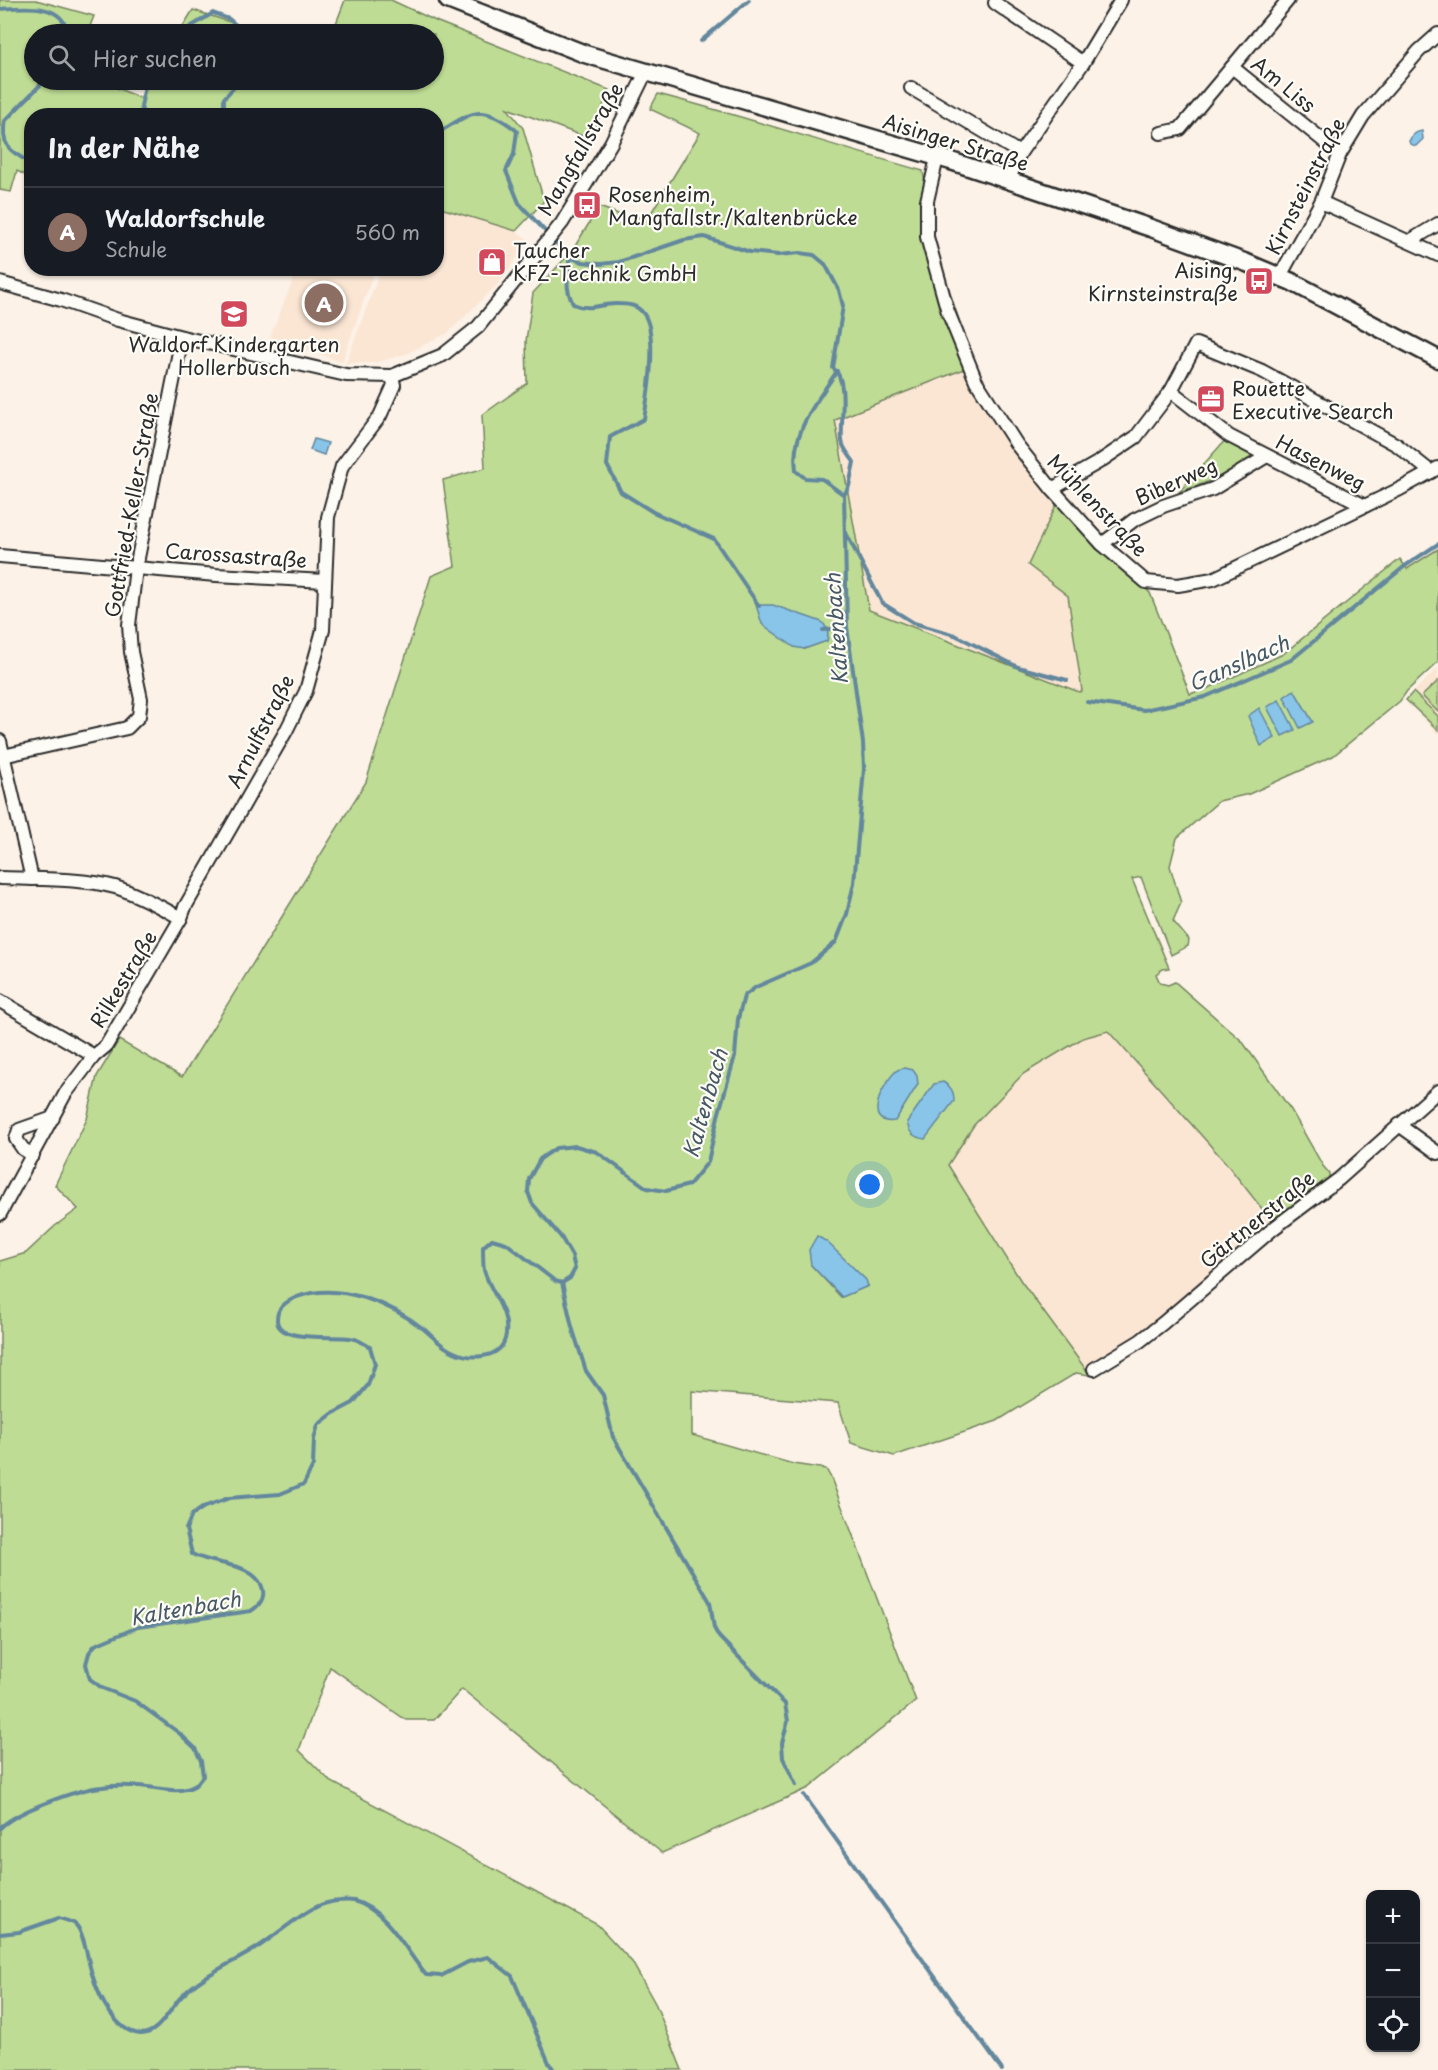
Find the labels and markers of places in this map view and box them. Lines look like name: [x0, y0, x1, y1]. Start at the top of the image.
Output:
place label: Rosenheim, Mangfallstr./Kaltenbrücke: [608, 179, 857, 232]
bus stop icon: Rosenheim, Mangfallstr./Kaltenbrücke: [571, 189, 603, 221]
place label: Taucher KFZ-Technik GmbH: [513, 235, 697, 288]
shop icon: Taucher KFZ-Technik GmbH: [476, 246, 508, 278]
place label: Aising, Kirnsteinstraße: [1088, 255, 1238, 308]
bus stop icon: Aising, Kirnsteinstraße: [1243, 265, 1275, 297]
pin: A: [304, 280, 344, 326]
school or university icon: Waldorf Kindergarten Hollerbusch: [218, 298, 250, 330]
place label: Waldorf Kindergarten Hollerbusch: [128, 329, 340, 382]
place label: Rouette Executive Search: [1232, 373, 1394, 426]
office icon: Rouette Executive Search: [1195, 383, 1227, 415]

